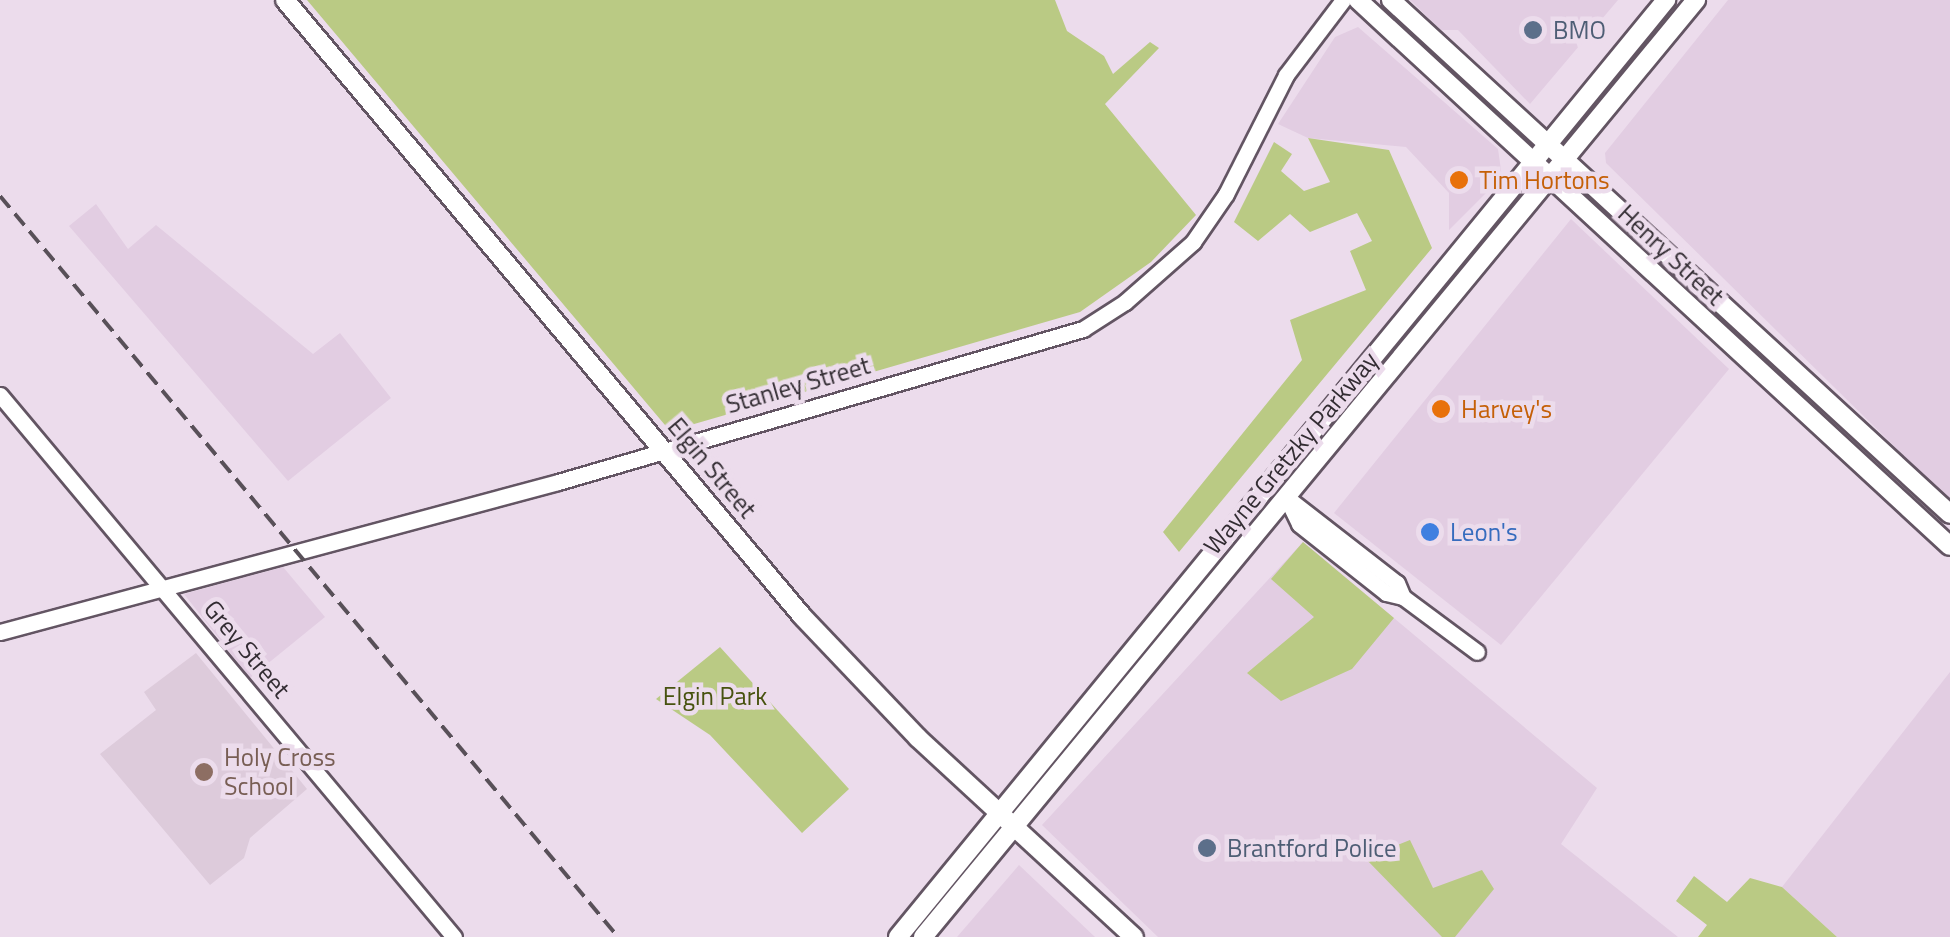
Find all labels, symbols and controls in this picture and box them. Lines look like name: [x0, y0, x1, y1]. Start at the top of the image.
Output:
place label: BMO: [1553, 15, 1606, 45]
marker: BMO: [1522, 19, 1544, 41]
place label: Tim Hortons: [1479, 165, 1610, 195]
marker: Tim Hortons: [1448, 169, 1470, 191]
street label: Henry Street: [1612, 199, 1730, 311]
street label: Wayne Gretzky Parkway: [1198, 346, 1384, 560]
street label: Stanley Street: [723, 350, 873, 420]
place label: Harvey's: [1461, 394, 1552, 424]
marker: Harvey's: [1430, 398, 1452, 420]
street label: Elgin Street: [662, 412, 762, 524]
place label: Leon's: [1450, 517, 1517, 547]
marker: Leon's: [1419, 521, 1441, 543]
street label: Grey Street: [198, 594, 296, 704]
park label: Elgin Park: [663, 681, 767, 711]
place label: Holy Cross School: [224, 743, 336, 802]
marker: Holy Cross School: [193, 761, 215, 783]
place label: Brantford Police: [1227, 833, 1397, 863]
marker: Brantford Police: [1196, 837, 1218, 859]

